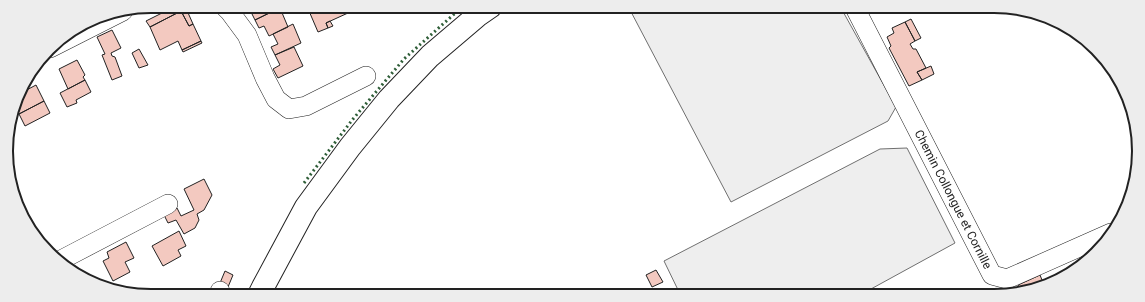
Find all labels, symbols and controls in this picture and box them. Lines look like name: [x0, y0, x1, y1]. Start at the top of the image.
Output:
street label: Chemin Collongue et Cornille: [912, 127, 995, 271]

